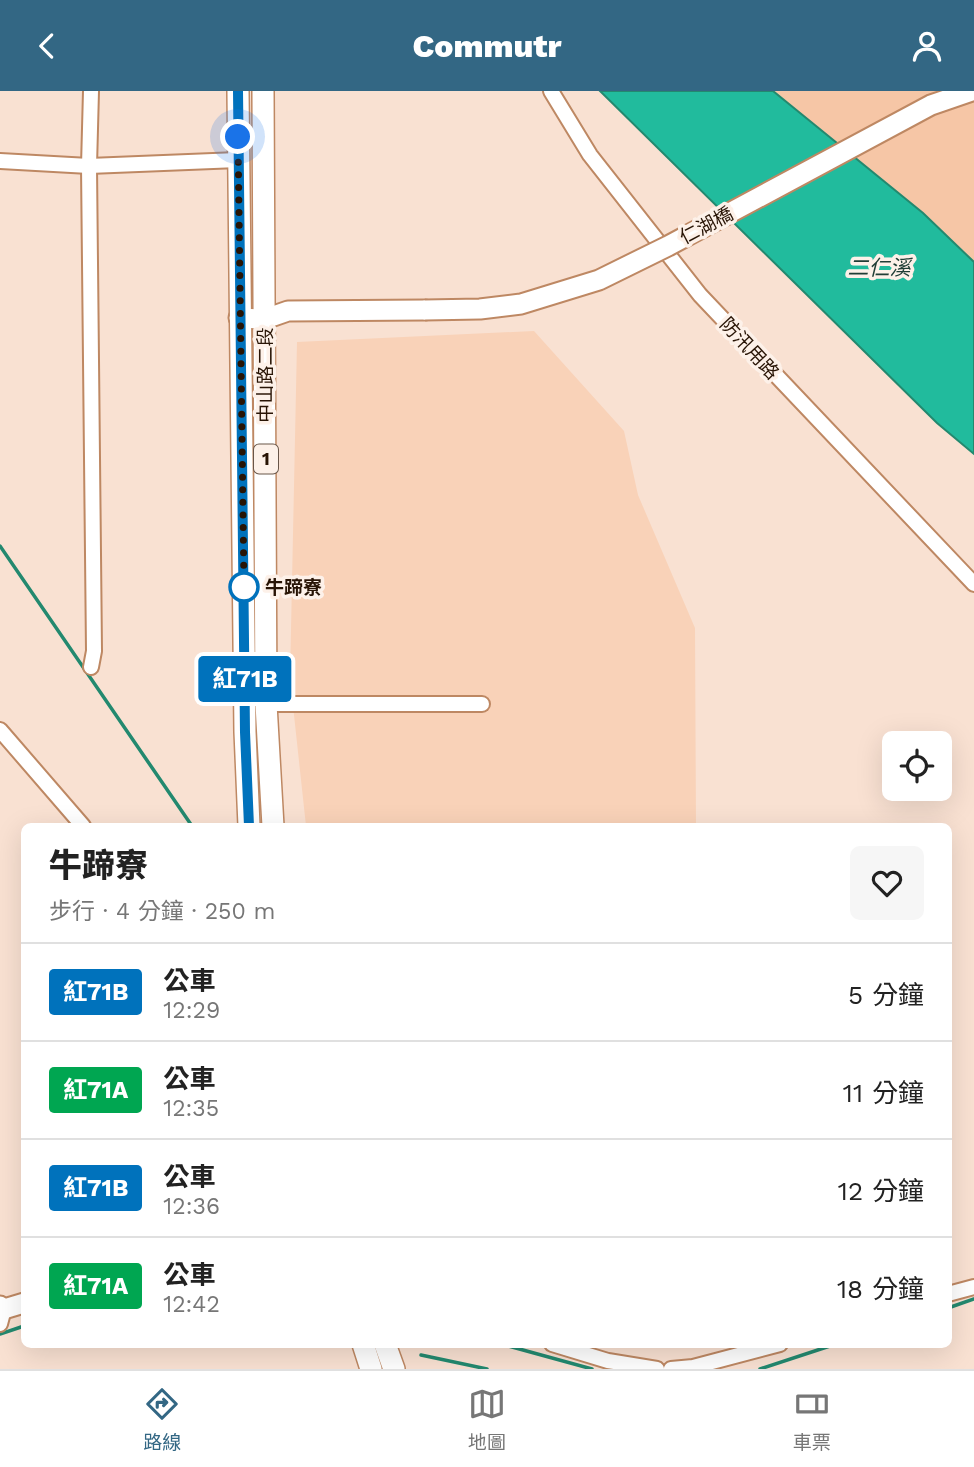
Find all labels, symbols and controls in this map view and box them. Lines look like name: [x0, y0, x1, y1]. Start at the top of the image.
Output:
icon: back: [28, 27, 66, 65]
text: Commutr: [413, 27, 561, 65]
icon: person: [908, 27, 946, 65]
your location: [220, 119, 255, 154]
street label: 仁湖橋: [676, 202, 737, 249]
water label: 二仁溪: [848, 255, 913, 280]
street label: 防汛用路: [715, 313, 784, 384]
street label: 中山路二段: [254, 327, 277, 423]
road number: 1: [254, 445, 278, 473]
marker: 牛蹄寮: [229, 572, 259, 602]
place label: 牛蹄寮: [265, 576, 322, 599]
line badge: 紅71B: [196, 656, 294, 702]
text: 紅71B: [212, 665, 278, 693]
map controls: [882, 731, 952, 801]
button: locate: [882, 731, 952, 801]
text: 牛蹄寮: [49, 846, 148, 885]
button: heart: [850, 846, 924, 920]
text: 步行 · 4 分鐘 · 250 m: [49, 898, 276, 925]
text: 公車: [163, 966, 215, 996]
text: 紅71B: [63, 978, 128, 1006]
text: 5 分鐘: [848, 980, 924, 1010]
text: 12:29: [163, 997, 220, 1024]
text: 公車: [163, 1064, 215, 1094]
text: 紅71A: [63, 1076, 128, 1104]
text: 11 分鐘: [843, 1078, 924, 1108]
text: 12:35: [163, 1095, 219, 1122]
text: 公車: [163, 1162, 215, 1192]
text: 紅71B: [63, 1174, 128, 1202]
text: 12 分鐘: [838, 1176, 924, 1206]
text: 12:36: [163, 1193, 220, 1220]
text: 公車: [163, 1260, 215, 1290]
text: 紅71A: [63, 1272, 128, 1300]
text: 18 分鐘: [837, 1274, 924, 1304]
text: 12:42: [163, 1291, 220, 1318]
tab: 路線: [143, 1385, 181, 1454]
tab: 地圖: [468, 1385, 506, 1454]
tab: 車票: [793, 1385, 831, 1454]

